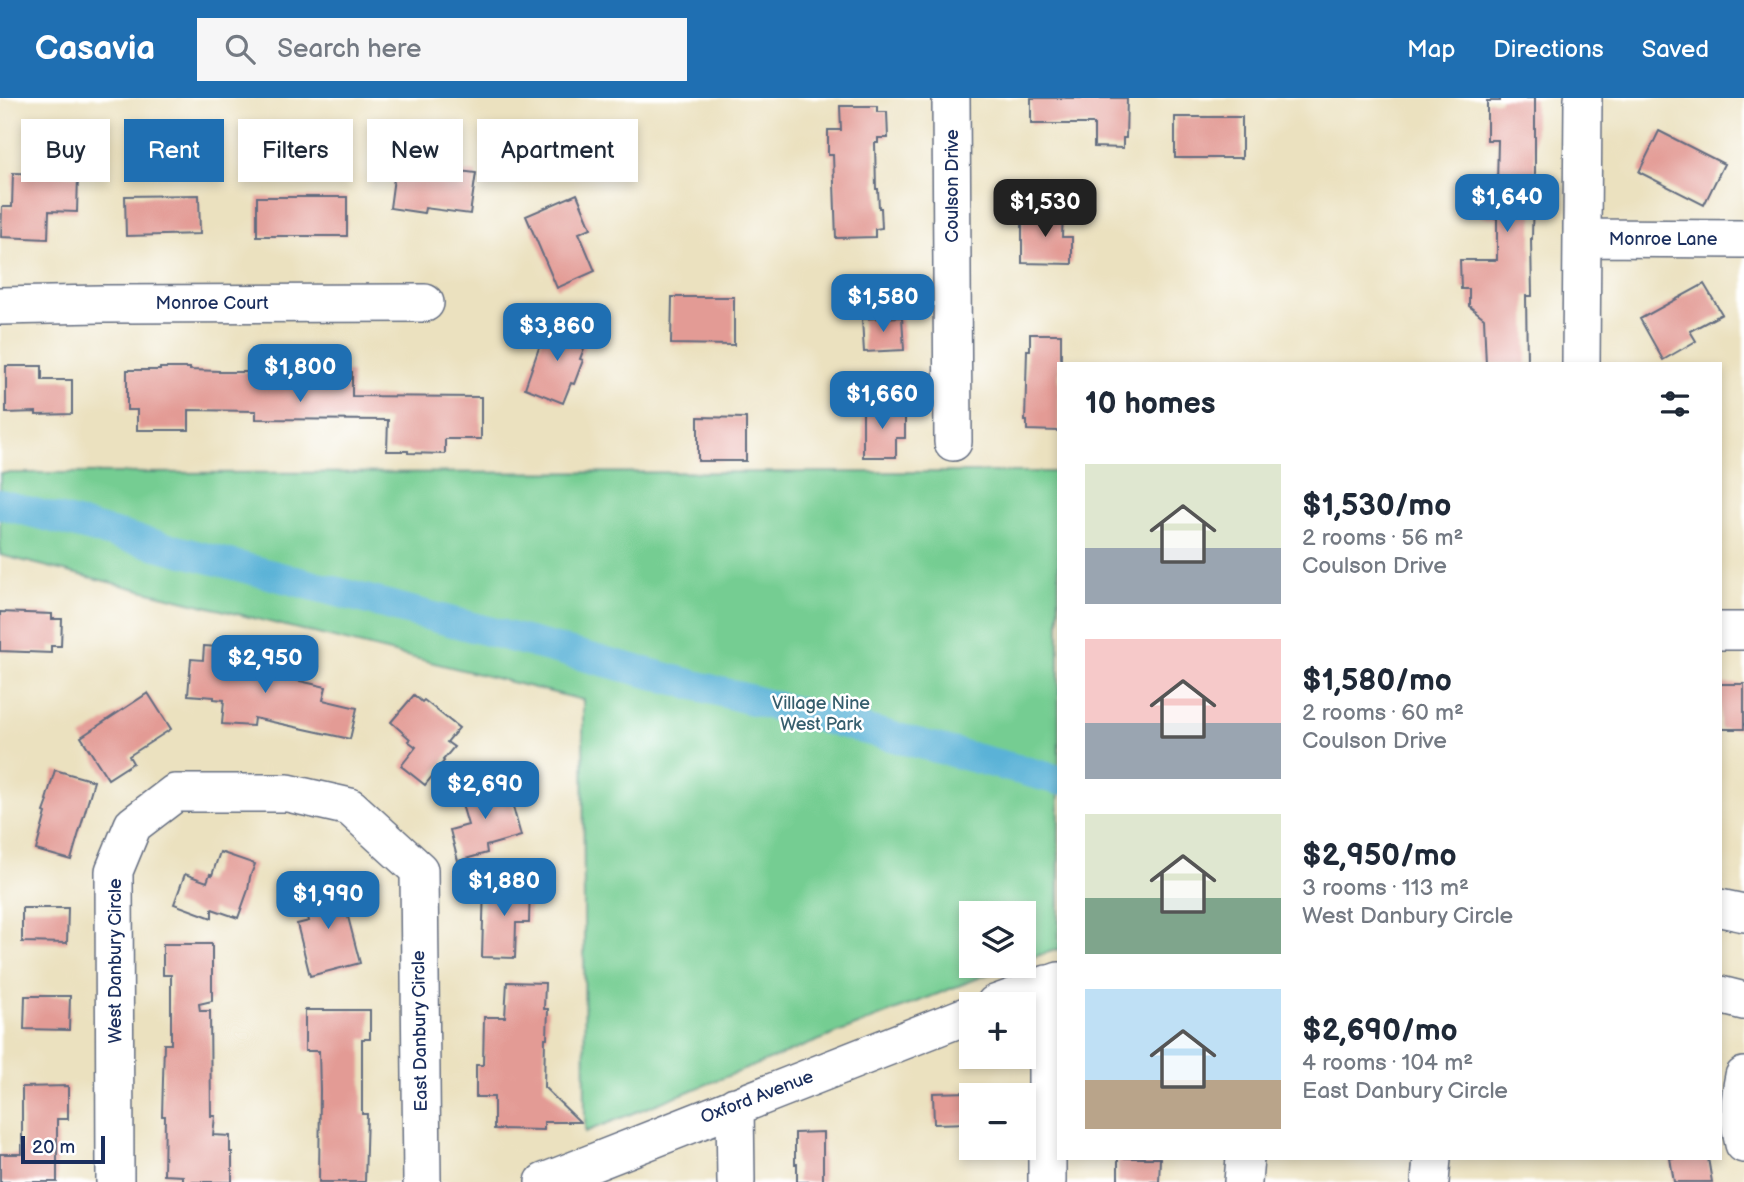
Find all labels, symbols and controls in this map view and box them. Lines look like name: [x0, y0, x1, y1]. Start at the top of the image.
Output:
search box: [197, 18, 687, 81]
text: Casavia: [35, 29, 155, 69]
icon: search: [221, 30, 259, 68]
text: Search here: [277, 34, 421, 65]
text: Map: [1407, 35, 1455, 64]
text: Directions: [1493, 35, 1604, 64]
text: Saved: [1642, 35, 1709, 64]
chip: Buy: [21, 119, 110, 182]
chip: Rent: [124, 119, 224, 182]
chip: Filters: [238, 119, 353, 182]
chip: New: [367, 119, 463, 182]
chip: Apartment: [477, 119, 638, 182]
street label: Coulson Drive: [942, 129, 963, 243]
pin: $1,640: [1450, 174, 1564, 234]
pin: $1,530: [988, 180, 1102, 239]
text: $1,640: [1471, 183, 1543, 211]
text: $1,530: [1010, 188, 1080, 216]
street label: Monroe Lane: [1609, 229, 1718, 250]
pin: $1,580: [826, 274, 940, 334]
text: $1,580: [847, 283, 919, 311]
street label: Monroe Court: [156, 293, 269, 314]
pin: $3,860: [500, 303, 614, 363]
text: $3,860: [519, 312, 595, 340]
pin: $1,800: [243, 344, 357, 404]
text: $1,800: [264, 353, 336, 381]
pin: $1,660: [825, 372, 939, 431]
text: $1,660: [846, 380, 918, 408]
icon: filters: [1656, 385, 1694, 423]
text: 10 homes: [1085, 386, 1216, 422]
text: $1,530/mo: [1302, 488, 1451, 524]
icon: home: [1141, 492, 1225, 576]
text: 2 rooms · 56 m²: [1302, 524, 1464, 552]
text: Coulson Drive: [1302, 552, 1447, 580]
pin: $2,950: [208, 636, 322, 695]
text: $2,950: [227, 644, 303, 672]
text: $1,580/mo: [1302, 663, 1452, 699]
icon: home: [1141, 667, 1225, 751]
park label: Village Nine West Park: [772, 693, 870, 735]
text: 2 rooms · 60 m²: [1302, 699, 1464, 727]
text: Coulson Drive: [1302, 727, 1447, 755]
pin: $2,690: [428, 762, 542, 821]
text: $2,690: [447, 770, 523, 798]
text: $2,950/mo: [1302, 838, 1457, 874]
icon: home: [1141, 842, 1225, 926]
pin: $1,880: [447, 858, 561, 918]
text: $1,880: [468, 867, 540, 895]
pin: $1,990: [271, 872, 385, 931]
text: 3 rooms · 113 m²: [1302, 874, 1469, 902]
street label: West Danbury Circle: [105, 878, 126, 1044]
text: $1,990: [292, 880, 364, 908]
map controls: [959, 901, 1036, 1160]
button: layers: [959, 901, 1036, 978]
text: West Danbury Circle: [1302, 902, 1513, 930]
street label: East Danbury Circle: [408, 950, 432, 1112]
button: +: [959, 992, 1036, 1069]
text: $2,690/mo: [1302, 1013, 1458, 1049]
icon: home: [1141, 1017, 1225, 1101]
text: 4 rooms · 104 m²: [1302, 1049, 1473, 1077]
street label: Oxford Avenue: [698, 1066, 817, 1128]
text: East Danbury Circle: [1302, 1077, 1508, 1105]
button: −: [959, 1083, 1036, 1160]
scale bar: [21, 1133, 105, 1165]
text: 20 m: [32, 1136, 75, 1159]

